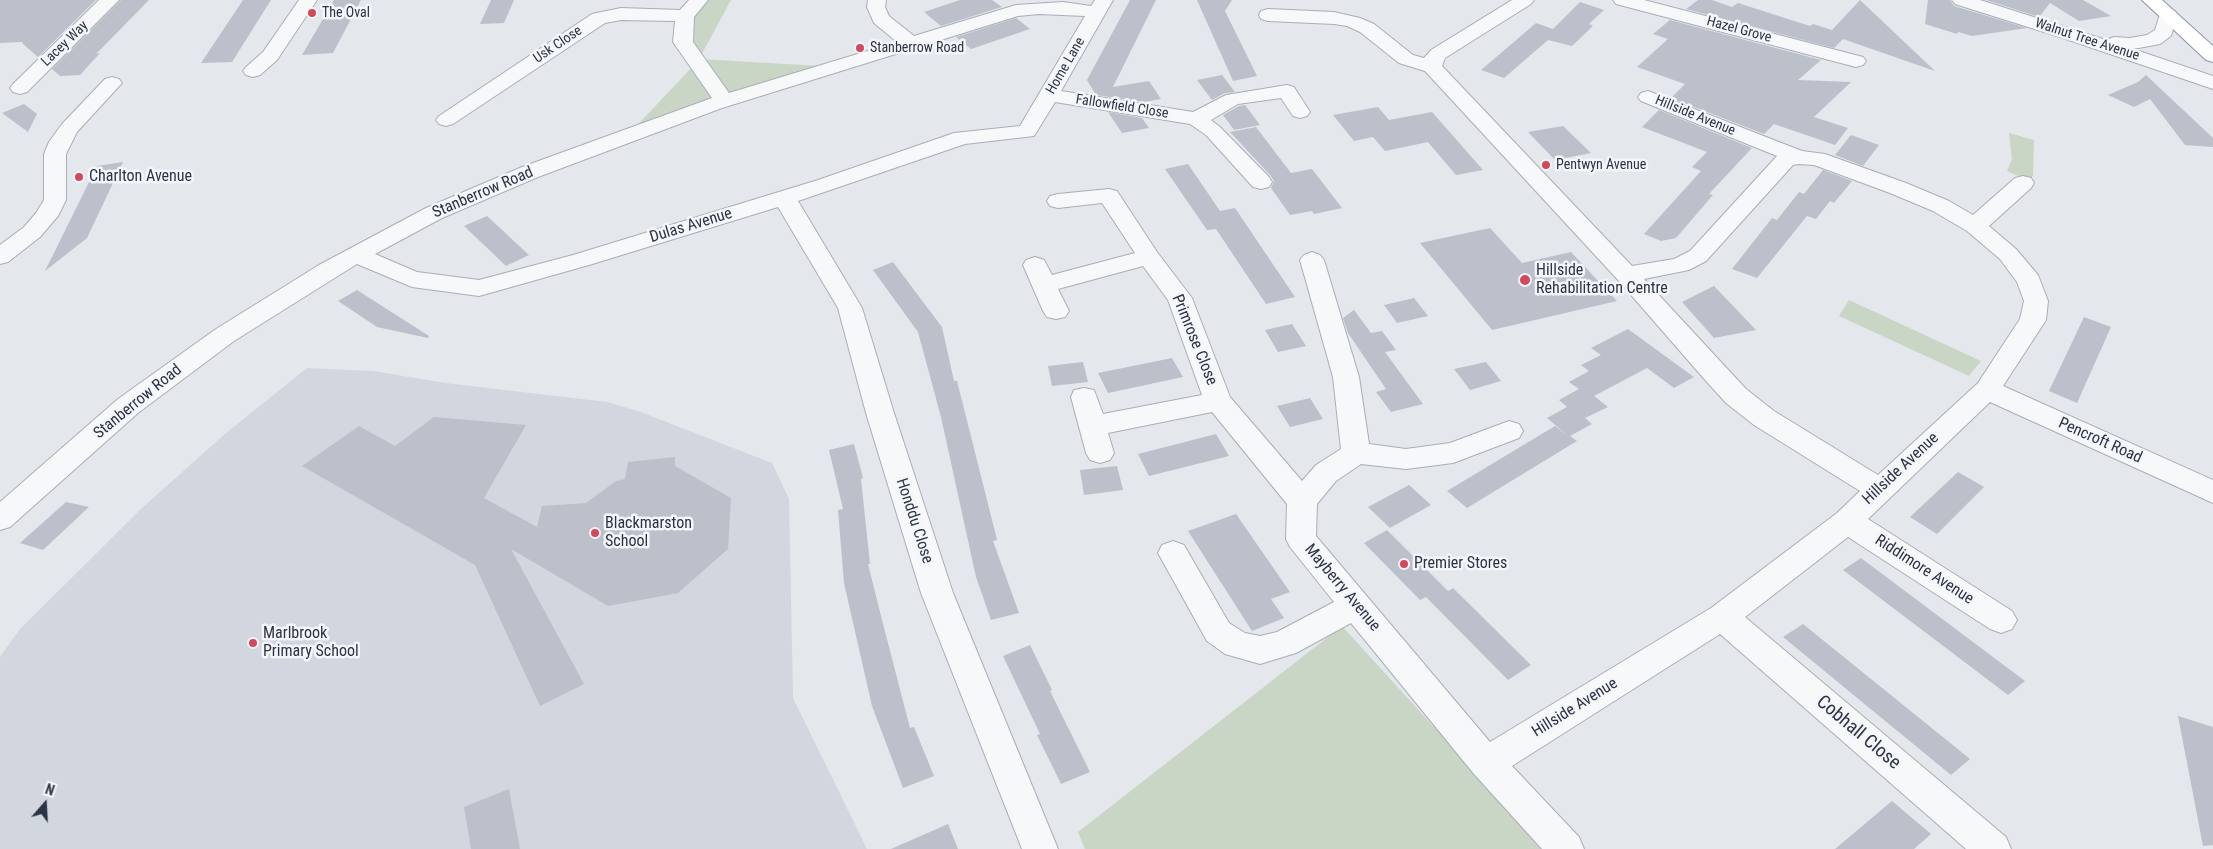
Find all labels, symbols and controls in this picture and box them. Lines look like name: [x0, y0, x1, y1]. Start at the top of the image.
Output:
place label: The Oval: [322, 5, 370, 21]
marker: The Oval: [306, 7, 318, 19]
street label: Hazel Grove: [1705, 13, 1773, 47]
street label: Walnut Tree Avenue: [2033, 15, 2141, 65]
street label: Lacey Way: [38, 18, 92, 70]
street label: Usk Close: [531, 23, 585, 67]
street label: Home Lane: [1043, 35, 1089, 97]
place label: Stanberrow Road: [870, 40, 964, 56]
marker: Stanberrow Road: [854, 42, 866, 54]
street label: Fallowfield Close: [1074, 91, 1170, 123]
street label: Hillside Avenue: [1652, 92, 1738, 140]
place label: Pentwyn Avenue: [1556, 157, 1646, 173]
marker: Pentwyn Avenue: [1540, 159, 1552, 171]
street label: Stanberrow Road: [430, 163, 536, 223]
place label: Charlton Avenue: [89, 167, 192, 187]
marker: Charlton Avenue: [73, 171, 85, 183]
street label: Dulas Avenue: [647, 204, 735, 248]
place label: Hillside Rehabilitation Centre: [1536, 261, 1668, 299]
marker: Hillside Rehabilitation Centre: [1518, 273, 1532, 287]
street label: Primrose Close: [1167, 292, 1221, 388]
street label: Stanberrow Road: [90, 361, 186, 443]
street label: Pencroft Road: [2055, 414, 2145, 468]
street label: Hillside Avenue: [1859, 429, 1943, 509]
street label: Honddu Close: [891, 476, 937, 566]
place label: Blackmarston School: [605, 514, 692, 552]
marker: Blackmarston School: [589, 527, 601, 539]
street label: Riddimore Avenue: [1871, 531, 1977, 609]
street label: Mayberry Avenue: [1300, 540, 1384, 636]
place label: Premier Stores: [1414, 554, 1507, 574]
marker: Premier Stores: [1398, 558, 1410, 570]
place label: Marlbrook Primary School: [263, 624, 359, 662]
marker: Marlbrook Primary School: [247, 637, 259, 649]
street label: Hillside Avenue: [1529, 674, 1621, 742]
street label: Cobhall Close: [1811, 691, 1905, 775]
north arrow: [20, 779, 70, 829]
text: N: [43, 781, 57, 799]

